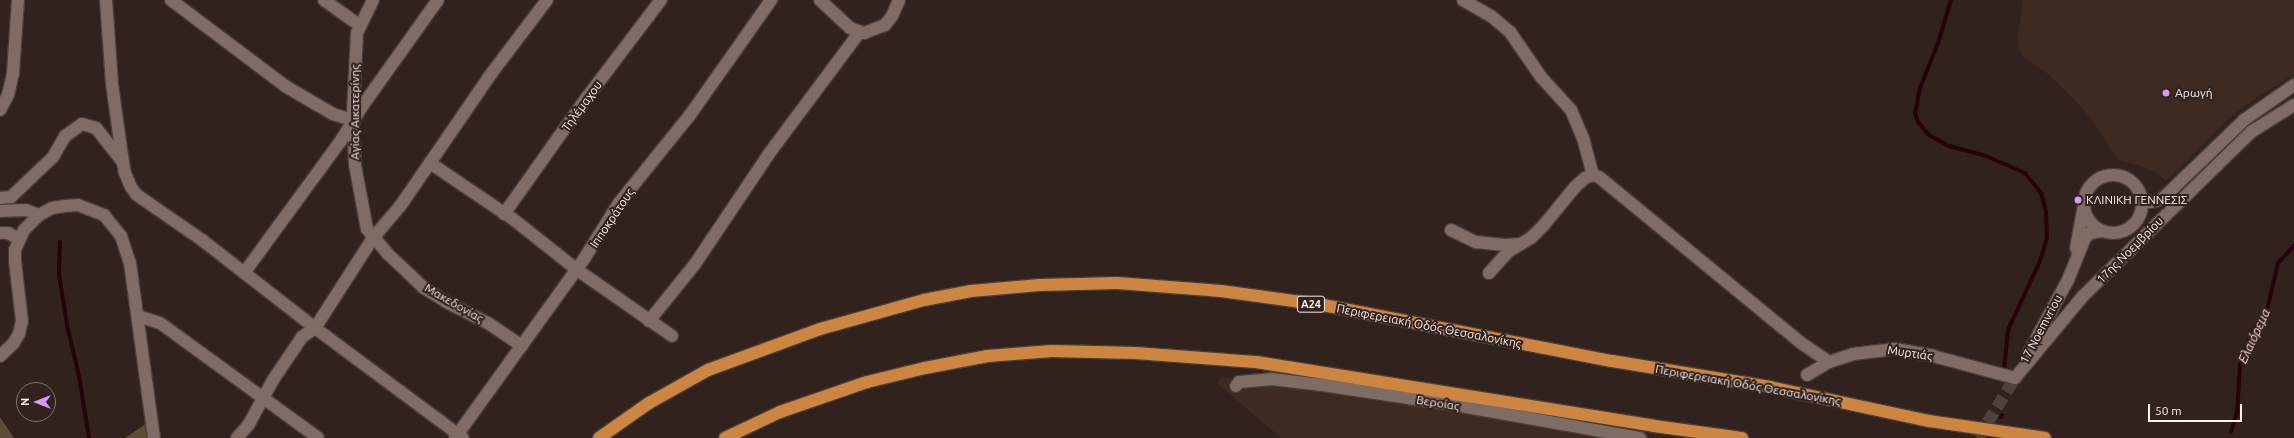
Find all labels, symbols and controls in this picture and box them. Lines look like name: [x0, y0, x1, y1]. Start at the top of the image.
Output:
street label: Αγίας Αικατερίνης: [348, 64, 362, 160]
street label: Τηλέμαχου: [559, 78, 605, 134]
place label: Αρωγή: [2175, 86, 2213, 100]
marker: Αρωγή: [2160, 87, 2172, 99]
street label: Ιπποκράτους: [587, 185, 637, 251]
place label: ΚΛΙΝΙΚΗ ΓΕΝΝΕΣΙΣ: [2086, 193, 2187, 207]
marker: ΚΛΙΝΙΚΗ ΓΕΝΝΕΣΙΣ: [2073, 195, 2083, 205]
street label: 17ης Νοεμβρίου: [2094, 214, 2166, 286]
street label: Μακεδονίας: [422, 280, 486, 326]
street label: 17 Noemvriou: [2017, 292, 2065, 366]
road number: Α24: [1296, 295, 1326, 313]
street label: Περιφερειακή Οδός Θεσσαλονίκης: [1335, 301, 1523, 351]
water label: Ελαιόρεμα: [2235, 306, 2273, 366]
street label: Μυρτιάς: [1887, 343, 1933, 363]
street label: Περιφερειακή Οδός Θεσσαλονίκης: [1654, 362, 1842, 408]
north arrow: [16, 382, 56, 422]
street label: Βεροίας: [1415, 392, 1461, 414]
scale bar: [2150, 396, 2244, 422]
text: N: [19, 398, 31, 406]
text: 50 m: [2155, 404, 2182, 417]

